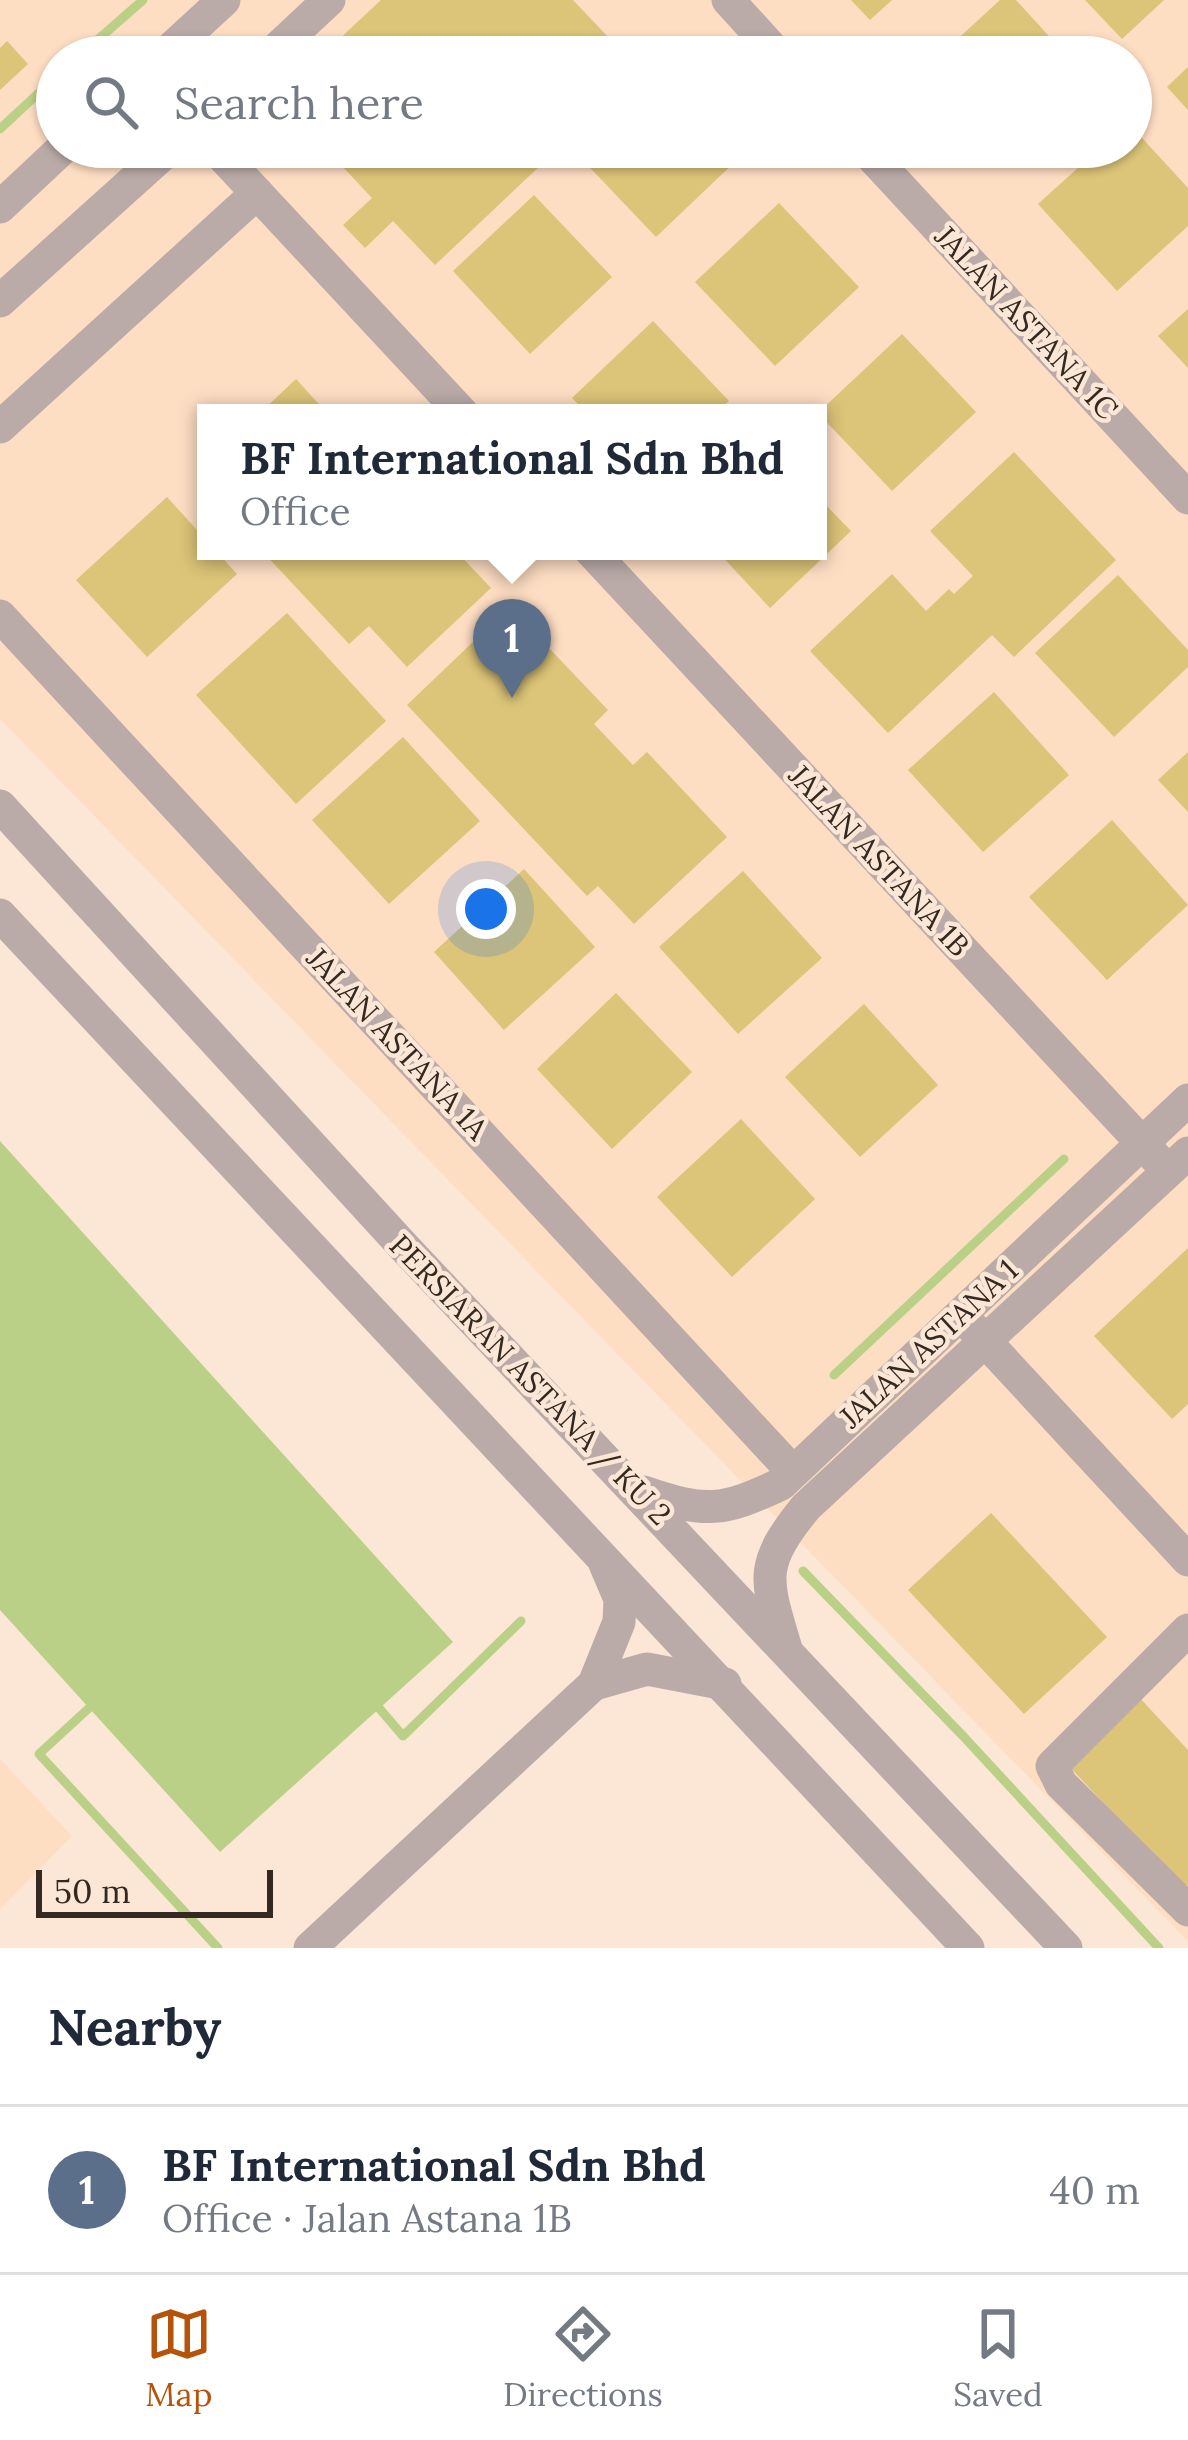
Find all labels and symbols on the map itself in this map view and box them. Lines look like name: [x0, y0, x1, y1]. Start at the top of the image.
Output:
street label: JALAN ASTANA 1C: [927, 217, 1126, 427]
pin: 1: [473, 599, 551, 698]
street label: JALAN ASTANA 1B: [780, 756, 978, 964]
your location: [456, 879, 516, 939]
street label: JALAN ASTANA 1A: [298, 939, 497, 1148]
street label: PERSIARAN ASTANA / KU 2: [381, 1226, 680, 1533]
street label: JALAN ASTANA 1: [831, 1251, 1025, 1436]
scale bar: [36, 1864, 273, 1917]

